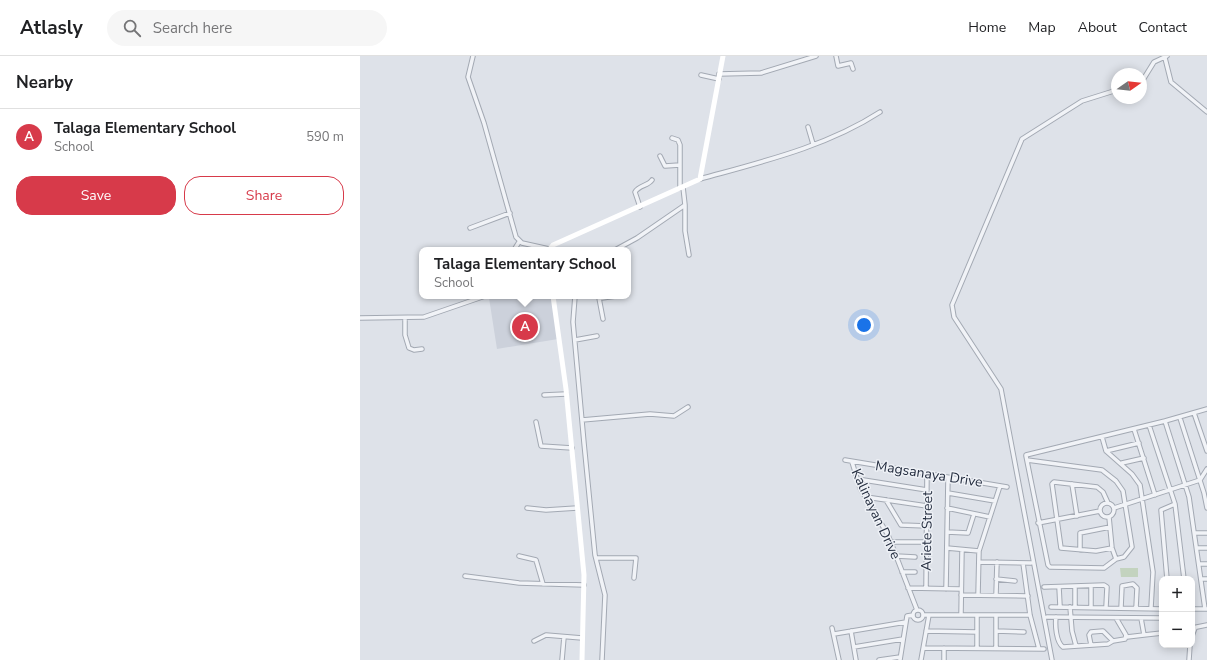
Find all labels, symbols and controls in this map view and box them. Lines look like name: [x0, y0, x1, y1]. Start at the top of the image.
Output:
search box: [107, 10, 387, 46]
text: Atlasly: [20, 15, 83, 41]
icon: search: [121, 17, 143, 39]
text: Search here: [153, 18, 232, 38]
text: Home: [968, 18, 1006, 37]
text: Map: [1028, 18, 1056, 37]
text: About: [1078, 18, 1117, 37]
text: Contact: [1139, 18, 1187, 37]
north arrow: [1111, 68, 1147, 104]
text: Nearby: [16, 71, 73, 94]
text: Talaga Elementary School: [54, 118, 236, 138]
text: A: [24, 128, 34, 146]
text: 590 m: [306, 128, 344, 146]
text: School: [54, 138, 94, 156]
button: Save: [16, 176, 176, 215]
button: Share: [184, 176, 344, 215]
popup: [419, 247, 631, 299]
text: Talaga Elementary School: [434, 254, 616, 274]
text: School: [434, 274, 474, 292]
pin: A: [512, 312, 538, 342]
your location: [854, 315, 874, 335]
street label: Magsanaya Drive: [874, 456, 984, 492]
street label: Kalinayan Drive: [847, 466, 905, 562]
street label: Ariete Street: [917, 491, 937, 571]
map controls: [1159, 576, 1195, 648]
button: +: [1159, 576, 1195, 612]
button: −: [1159, 612, 1195, 648]

